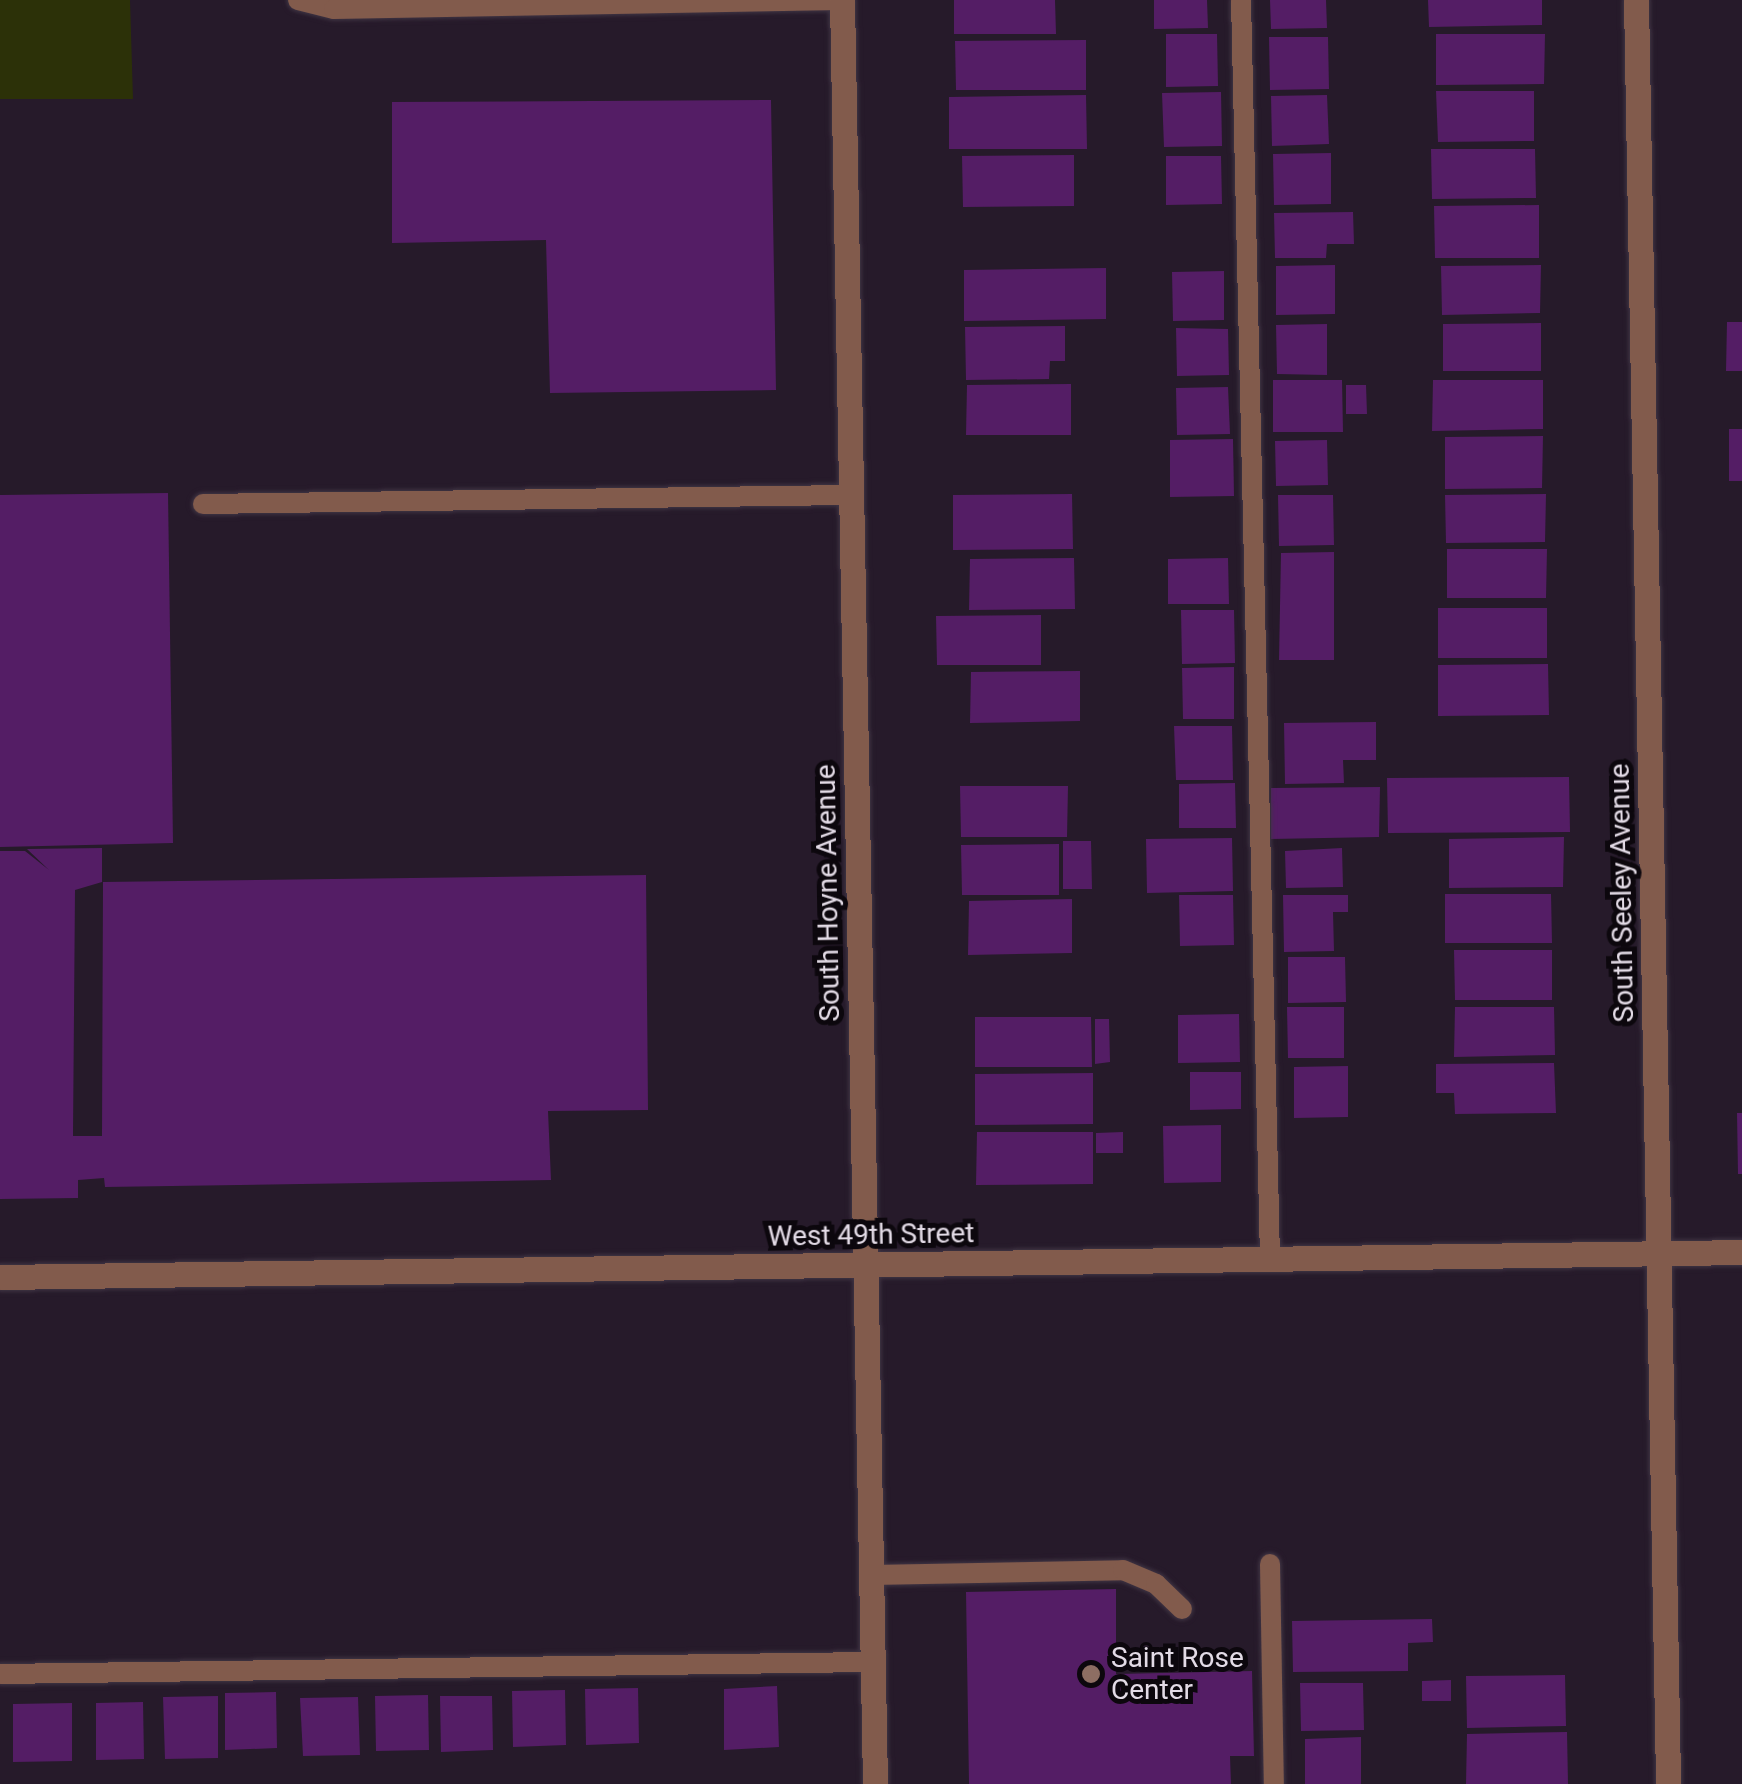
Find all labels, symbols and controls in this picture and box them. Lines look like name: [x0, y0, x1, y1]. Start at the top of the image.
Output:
street label: South Seeley Avenue: [1603, 763, 1641, 1023]
street label: South Hoyne Avenue: [809, 764, 847, 1022]
street label: West 49th Street: [767, 1216, 975, 1254]
place label: Saint Rose Center: [1111, 1641, 1244, 1707]
marker: Saint Rose Center: [1080, 1663, 1102, 1685]

